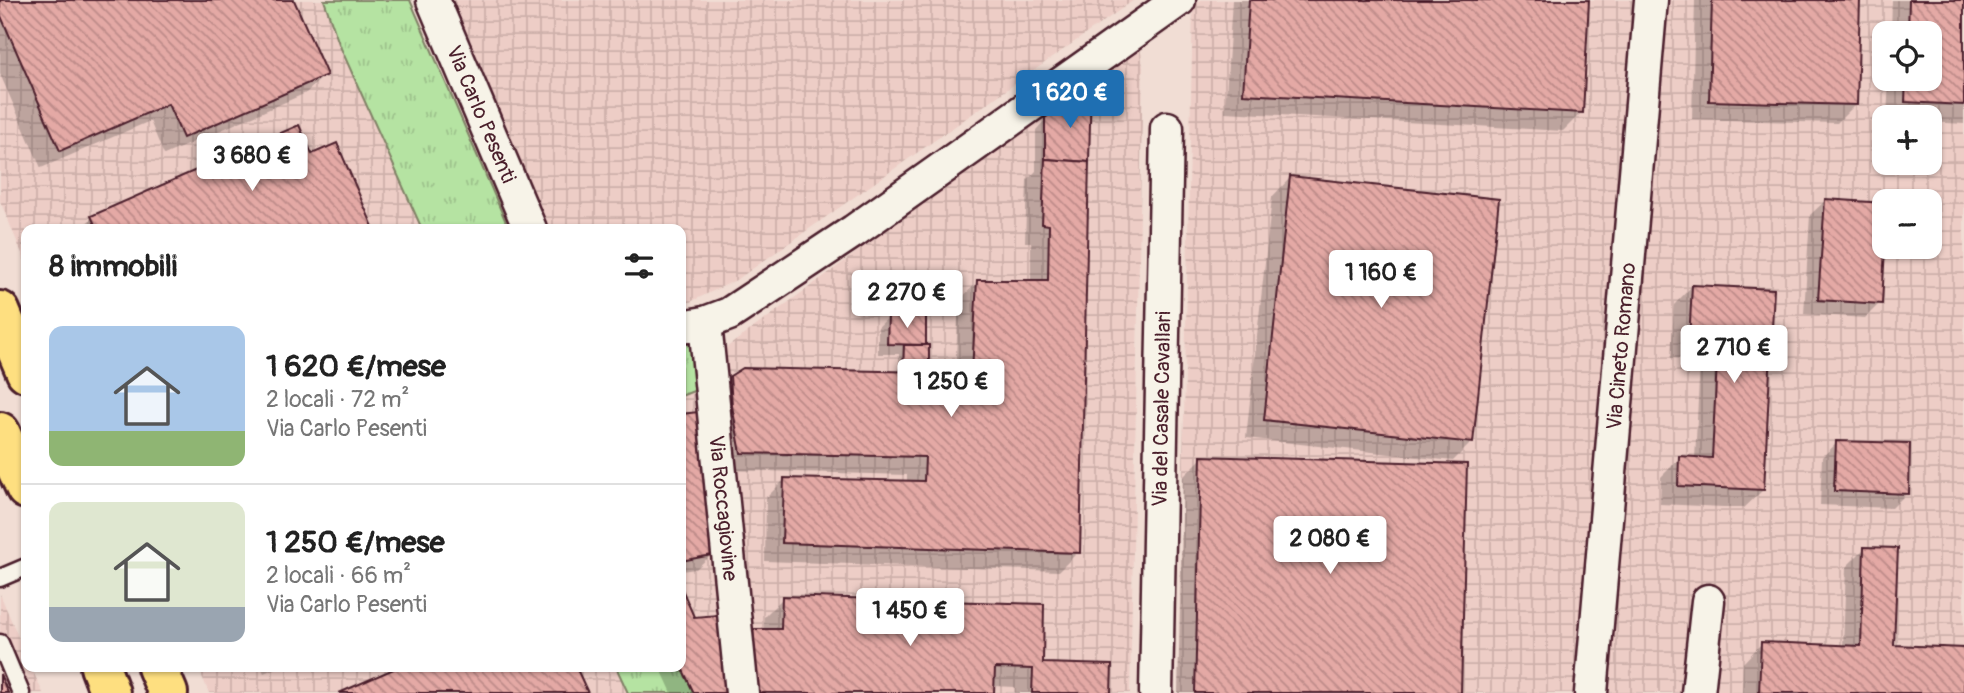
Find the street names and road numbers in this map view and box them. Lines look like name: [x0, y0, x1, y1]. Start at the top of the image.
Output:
street label: Via Carlo Pesenti: [440, 41, 523, 187]
street label: Via Cineto Romano: [1600, 261, 1642, 431]
street label: Via del Casale Cavallari: [1146, 311, 1177, 507]
street label: Via Roccagiovine: [703, 434, 744, 583]

